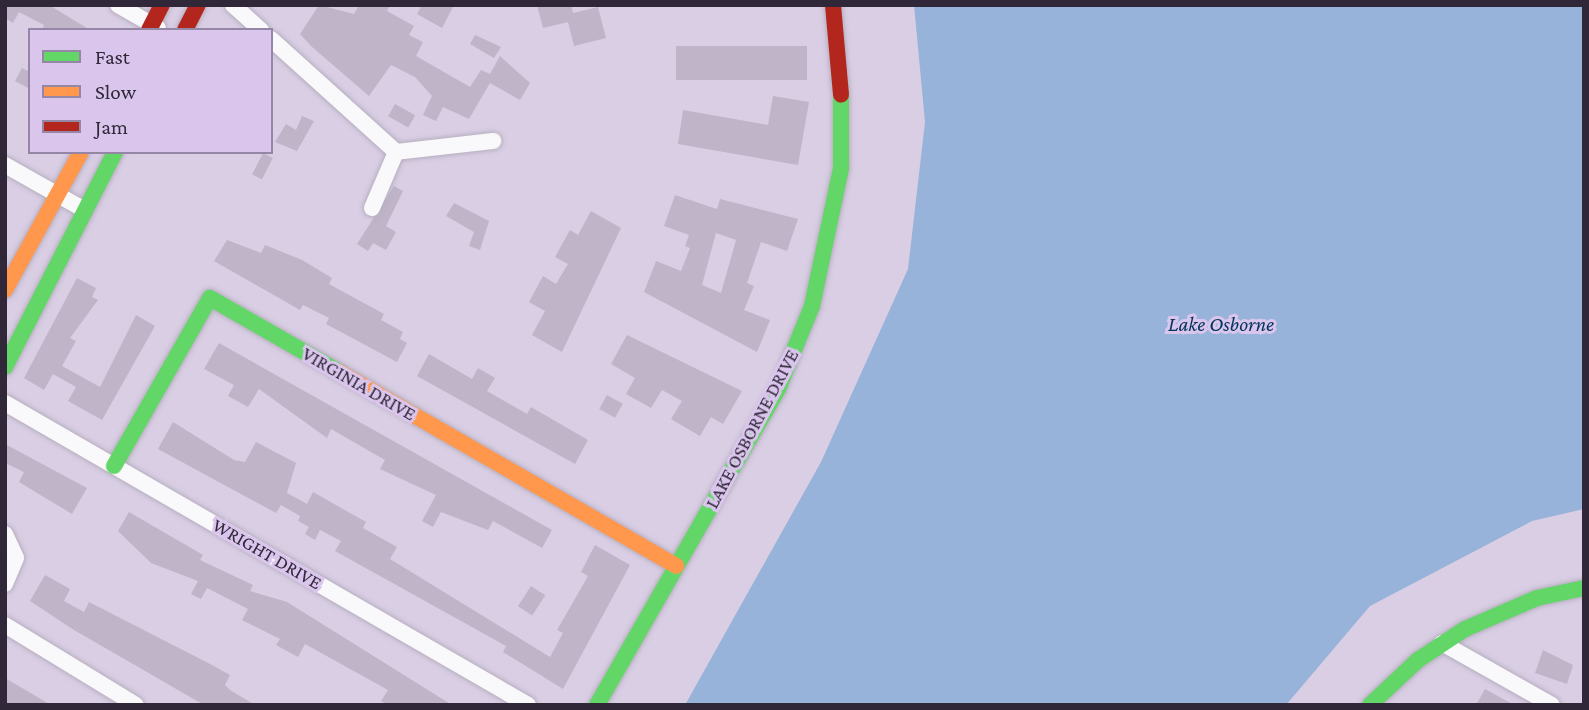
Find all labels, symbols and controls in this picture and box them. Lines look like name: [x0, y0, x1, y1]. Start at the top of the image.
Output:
legend: [28, 28, 273, 154]
text: Fast: [95, 45, 130, 69]
text: Slow: [95, 80, 136, 104]
text: Jam: [95, 115, 128, 139]
water label: Lake Osborne: [1168, 311, 1274, 337]
street label: VIRGINIA DRIVE: [298, 342, 420, 426]
street label: LAKE OSBORNE DRIVE: [700, 346, 804, 512]
street label: WRIGHT DRIVE: [208, 514, 326, 594]

